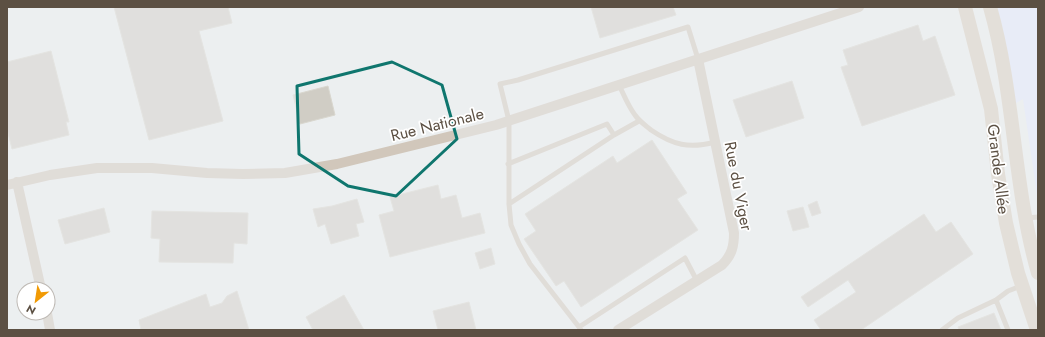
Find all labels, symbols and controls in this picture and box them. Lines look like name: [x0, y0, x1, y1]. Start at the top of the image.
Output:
street label: Rue Nationale: [388, 102, 486, 147]
street label: Grande Allée: [982, 123, 1015, 215]
street label: Rue du Viger: [719, 140, 759, 233]
north arrow: [16, 281, 56, 321]
text: N: [23, 301, 39, 319]

